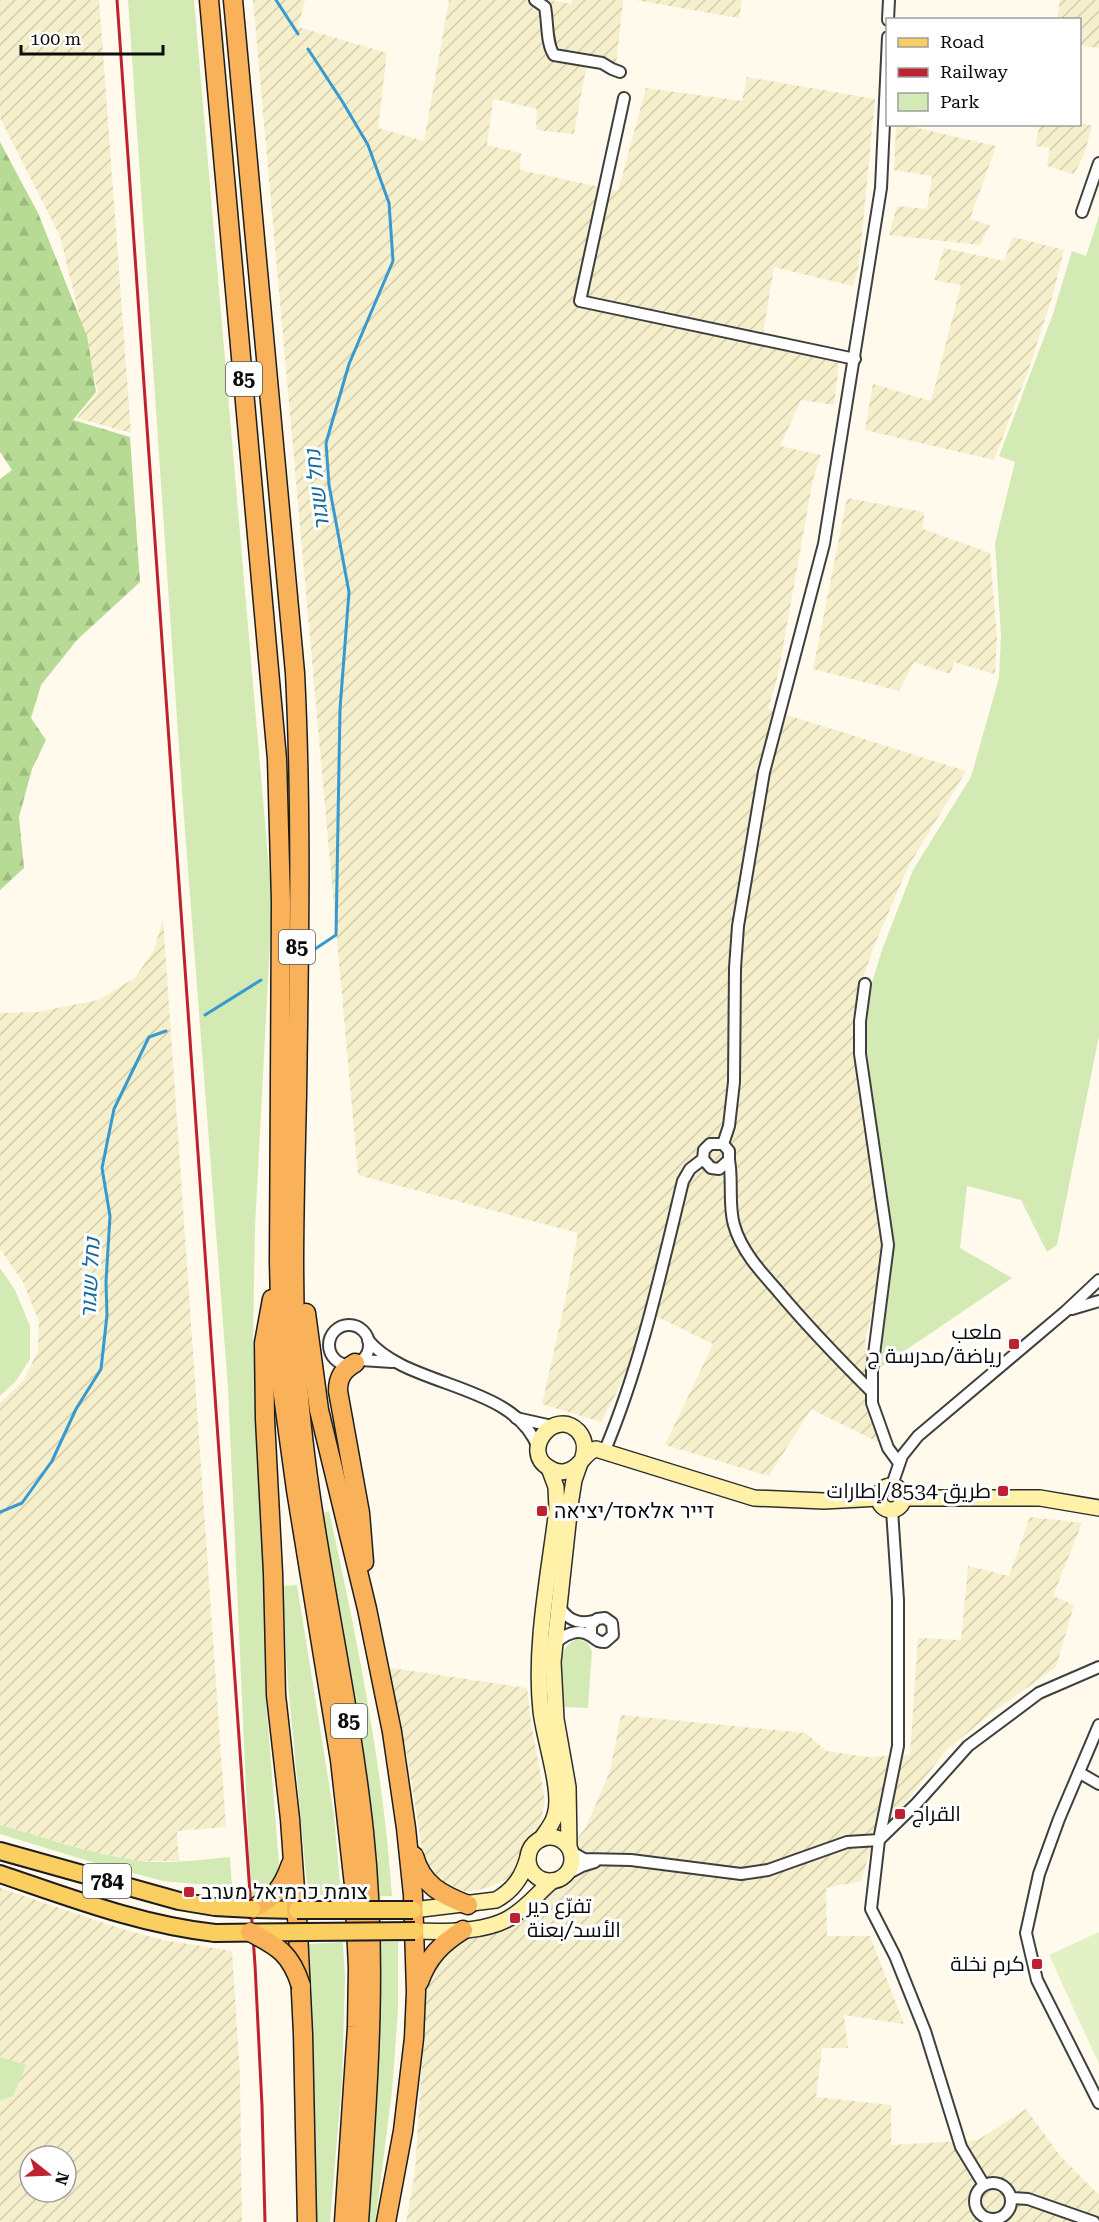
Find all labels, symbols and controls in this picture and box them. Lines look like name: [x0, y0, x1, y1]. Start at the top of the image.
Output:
scale bar: [21, 18, 164, 56]
legend: [886, 18, 1081, 126]
text: 100 m: [30, 28, 81, 49]
text: Road: [940, 31, 985, 52]
text: Railway: [940, 61, 1008, 82]
text: Park: [940, 91, 980, 112]
road number: 85: [226, 362, 262, 396]
water label: נחל שגור: [299, 446, 334, 532]
road number: 85: [279, 930, 315, 964]
water label: נחל שגור: [75, 1235, 105, 1319]
place label: ملعب رياضة/مدرسة ج: [868, 1320, 1002, 1370]
marker: ملعب رياضة/مدرسة ج: [1007, 1337, 1021, 1351]
place label: طريق 8534/إطارات: [827, 1479, 991, 1504]
marker: طريق 8534/إطارات: [996, 1484, 1010, 1498]
place label: דייר אלאסד/יציאה: [554, 1499, 714, 1523]
marker: דייר אלאסד/יציאה: [535, 1504, 549, 1518]
road number: 85: [331, 1704, 367, 1738]
place label: القراج: [912, 1802, 961, 1828]
marker: القراج: [893, 1807, 907, 1821]
road number: 784: [83, 1864, 131, 1898]
place label: צומת כרמיאל מערב: [201, 1880, 368, 1904]
marker: צומת כרמיאל מערב: [182, 1885, 196, 1899]
place label: تفرّع دير الأسد/بعنة: [526, 1894, 621, 1942]
marker: تفرّع دير الأسد/بعنة: [508, 1911, 522, 1925]
place label: كرم نخلة: [950, 1952, 1025, 1978]
marker: كرم نخلة: [1030, 1957, 1044, 1971]
north arrow: [18, 2144, 78, 2204]
text: N: [51, 2170, 73, 2187]

